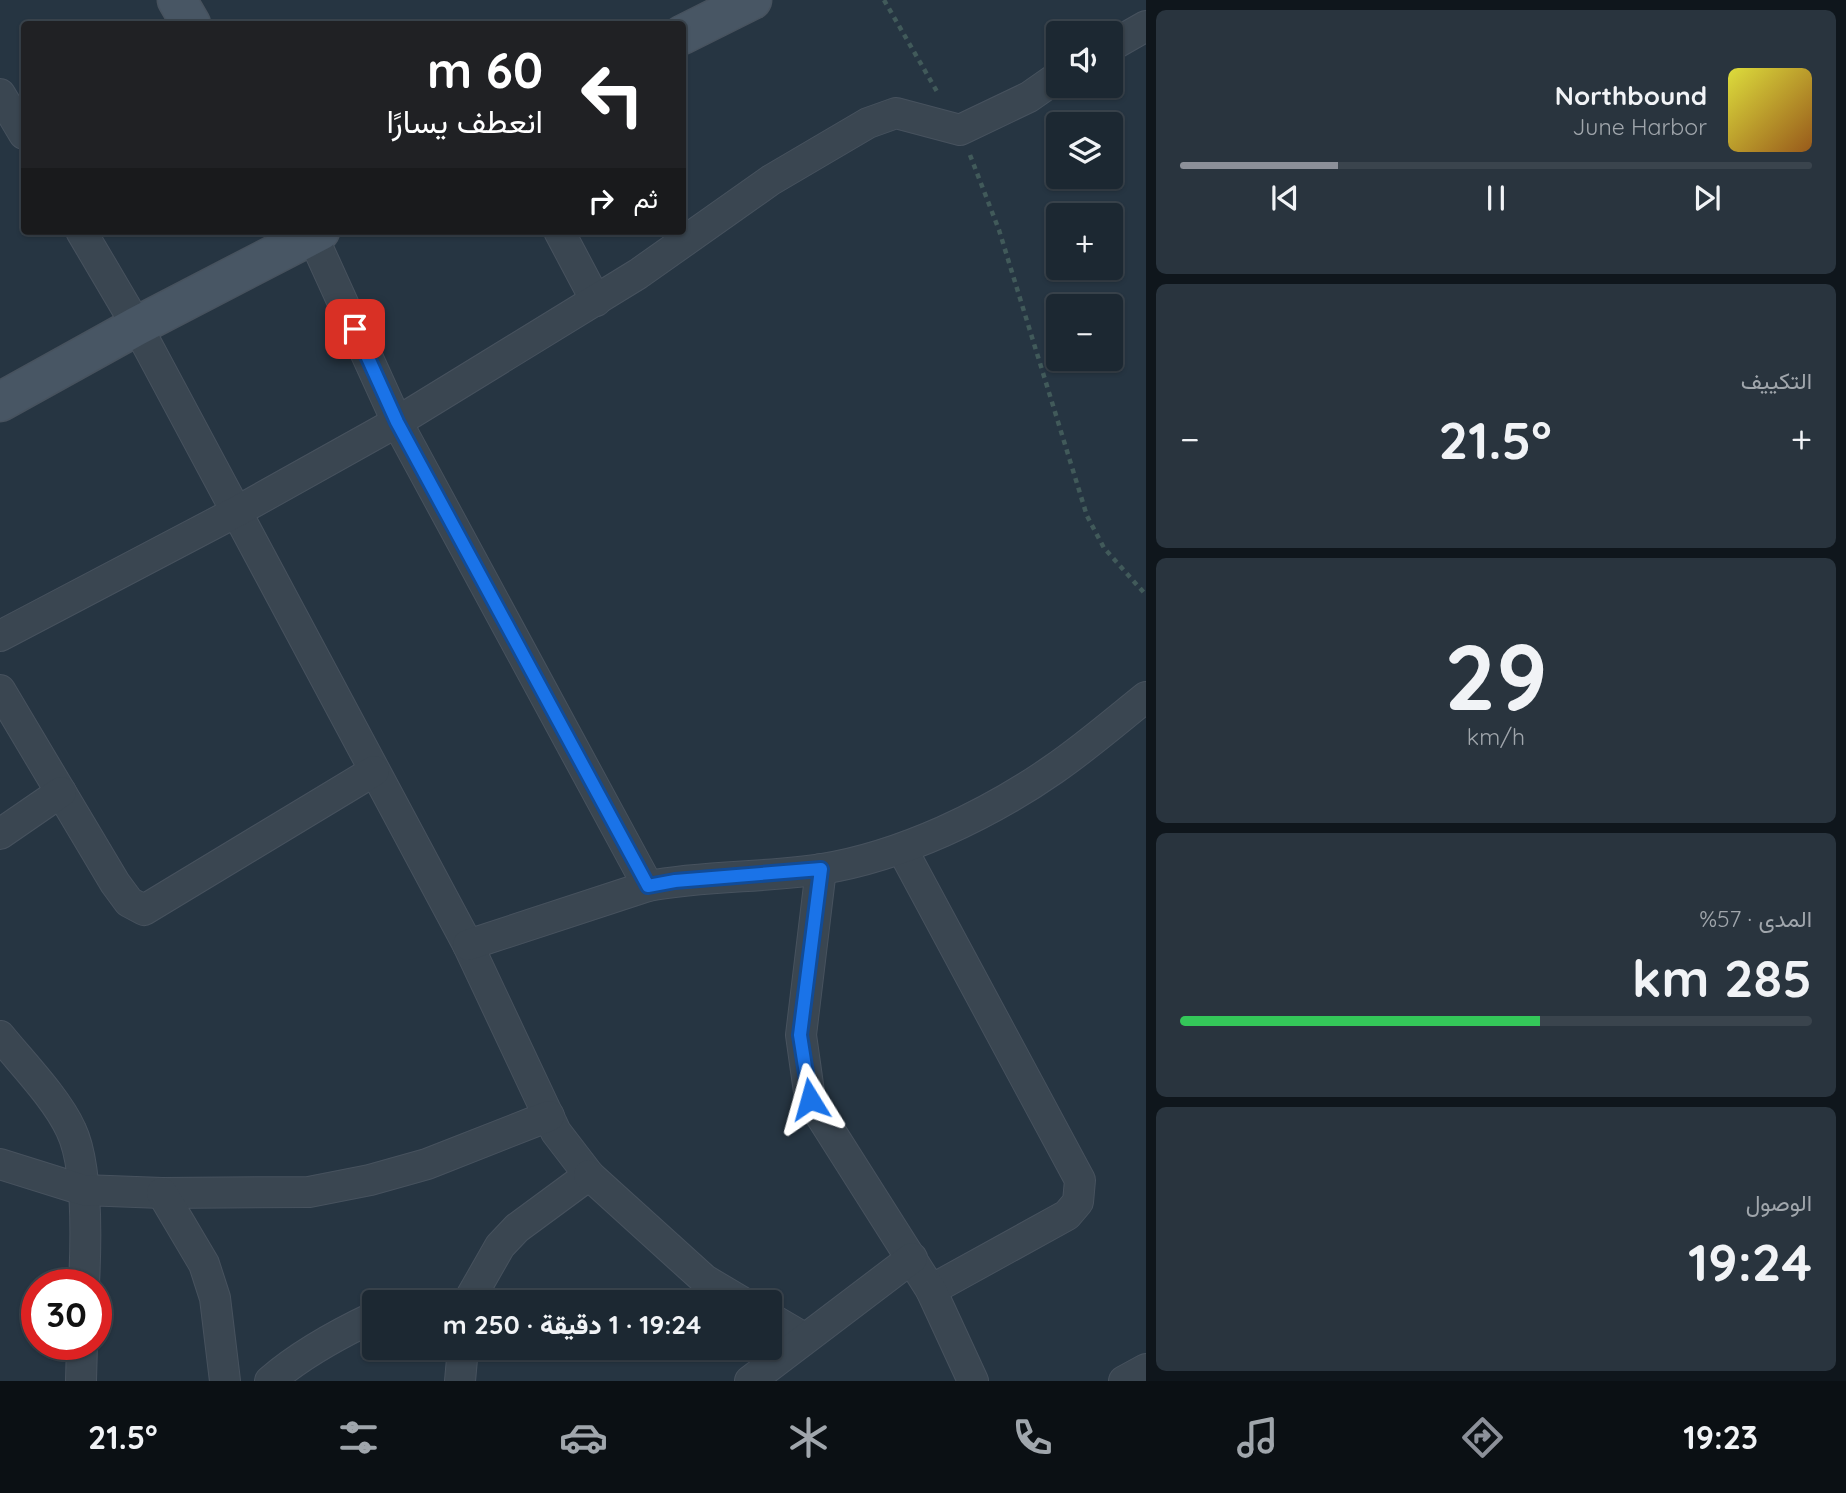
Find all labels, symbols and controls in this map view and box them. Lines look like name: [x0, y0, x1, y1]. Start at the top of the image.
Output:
map controls: [1046, 21, 1123, 371]
button: sound: [1046, 21, 1123, 98]
text: 60 m: [427, 39, 543, 100]
icon: left: [567, 49, 658, 140]
text: Northbound: [1555, 79, 1707, 112]
text: انعطف يسارًا: [387, 101, 543, 141]
button: layers: [1046, 112, 1123, 189]
text: June Harbor: [1572, 112, 1707, 141]
icon: previous: [1266, 179, 1304, 217]
icon: pause: [1477, 179, 1515, 217]
icon: next: [1688, 179, 1726, 217]
icon: right: [582, 182, 620, 220]
text: ثم: [634, 182, 658, 215]
button: +: [1046, 203, 1123, 280]
button: −: [1046, 294, 1123, 371]
pin: [325, 299, 385, 359]
icon: arrive: [336, 310, 374, 348]
text: التكييف: [1741, 366, 1812, 395]
text: 21.5°: [1439, 407, 1552, 472]
text: −: [1180, 415, 1200, 463]
text: +: [1791, 415, 1812, 463]
text: 29: [1444, 619, 1548, 733]
text: km/h: [1467, 722, 1525, 751]
text: المدى · 57%: [1699, 904, 1812, 933]
text: 285 km: [1632, 945, 1812, 1010]
position arrow: [773, 1062, 847, 1136]
text: الوصول: [1746, 1188, 1812, 1217]
text: 19:24: [1688, 1229, 1812, 1294]
speed limit sign: 30: [21, 1269, 112, 1360]
text: 19:24 · 1 دقيقة · 250 m: [443, 1308, 701, 1341]
icon: filters: [334, 1413, 383, 1462]
icon: car: [559, 1413, 608, 1462]
icon: climate: [784, 1413, 833, 1462]
icon: phone: [1008, 1413, 1057, 1462]
icon: music: [1233, 1413, 1282, 1462]
icon: directions: [1458, 1413, 1507, 1462]
text: 21.5°: [88, 1417, 158, 1457]
text: 19:23: [1683, 1417, 1758, 1457]

